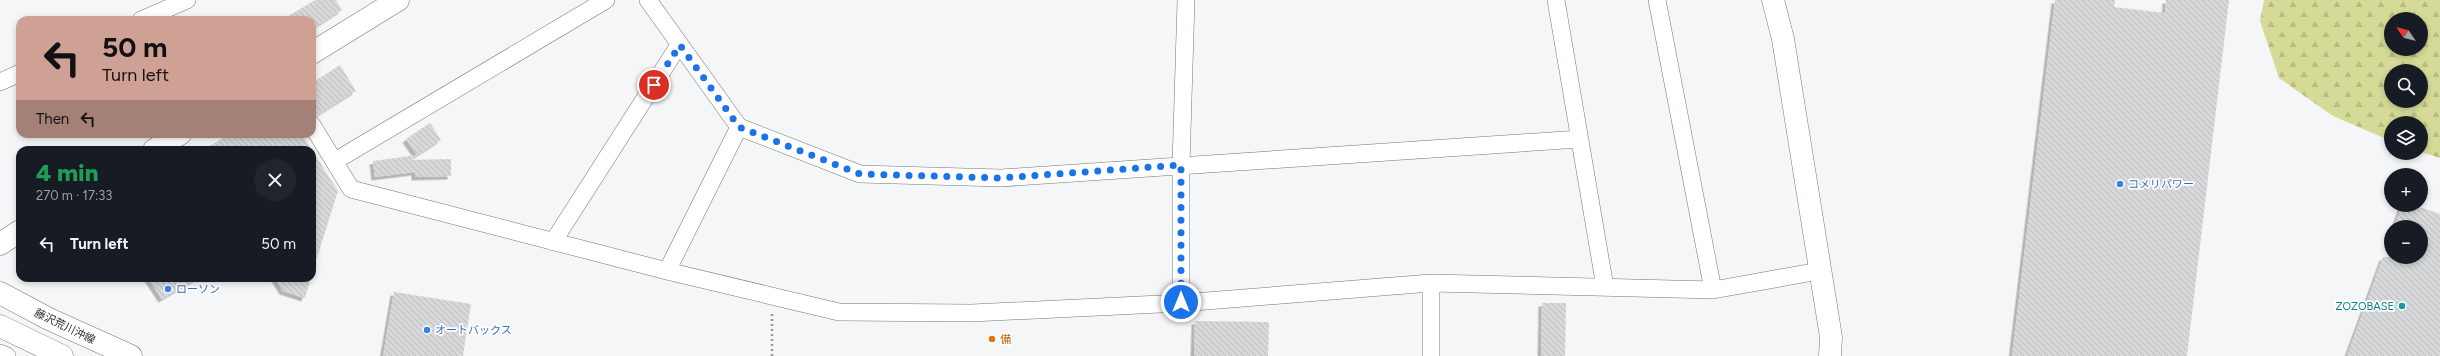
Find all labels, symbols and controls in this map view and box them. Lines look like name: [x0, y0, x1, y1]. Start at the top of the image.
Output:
north arrow: [2384, 12, 2428, 56]
map controls: [2384, 12, 2428, 264]
text: 50 m: [102, 30, 168, 64]
icon: left: [36, 32, 88, 84]
text: Turn left: [102, 64, 169, 86]
button: search: [2384, 64, 2428, 108]
pin: [637, 68, 671, 102]
icon: arrive: [643, 74, 665, 96]
icon: left: [77, 108, 99, 130]
text: Then: [36, 110, 69, 128]
button: layers: [2384, 116, 2428, 160]
text: 4 min: [36, 158, 98, 187]
button: close: [254, 159, 296, 201]
button: +: [2384, 168, 2428, 212]
place label: コメリパワー: [2128, 178, 2194, 191]
marker: コメリパワー: [2115, 179, 2125, 189]
text: 270 m · 17:33: [36, 188, 112, 203]
button: −: [2384, 220, 2428, 264]
icon: left: [36, 233, 58, 255]
text: Turn left: [70, 235, 128, 253]
text: 50 m: [261, 235, 296, 253]
position arrow: [1160, 281, 1202, 323]
place label: ローソン: [176, 283, 220, 296]
marker: ローソン: [163, 284, 173, 294]
place label: ZOZOBASE: [2335, 300, 2394, 313]
marker: ZOZOBASE: [2397, 301, 2407, 311]
street label: 藤沢荒川沖線: [32, 306, 97, 347]
place label: オートバックス: [435, 324, 512, 337]
marker: オートバックス: [422, 325, 432, 335]
place label: 備: [1000, 333, 1011, 346]
marker: 備: [987, 334, 997, 344]

